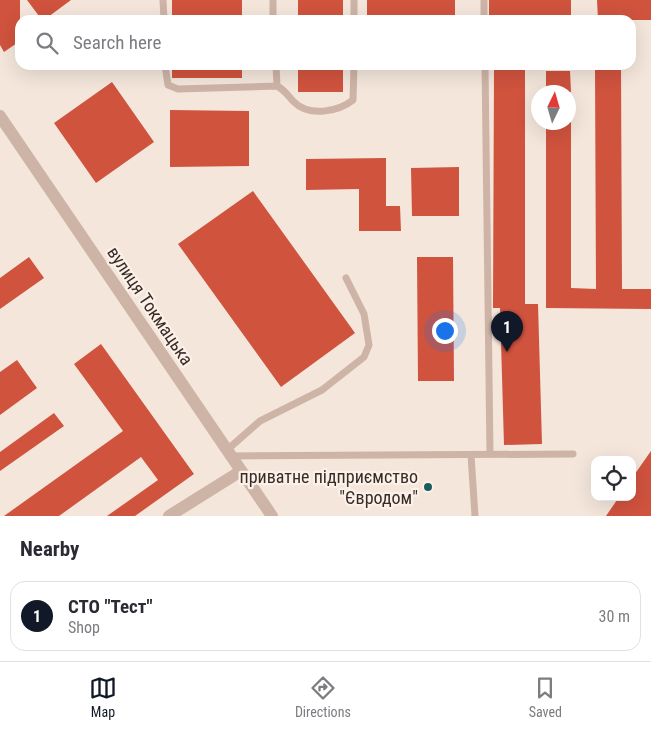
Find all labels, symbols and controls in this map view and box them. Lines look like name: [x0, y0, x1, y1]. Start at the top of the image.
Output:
search box: [15, 15, 636, 70]
icon: search: [33, 29, 61, 57]
text: Search here: [73, 31, 161, 54]
north arrow: [531, 85, 576, 130]
street label: вулиця Токмацька: [103, 243, 198, 369]
pin: 1: [491, 311, 523, 352]
your location: [432, 318, 458, 344]
map controls: [591, 456, 636, 501]
button: locate: [591, 456, 636, 501]
place label: приватне підприємство "Євродом": [240, 466, 418, 508]
marker: приватне підприємство "Євродом": [422, 481, 434, 493]
text: Nearby: [20, 537, 79, 561]
text: СТО "Тест": [68, 595, 153, 618]
text: 1: [33, 607, 41, 626]
text: 30 m: [598, 607, 630, 626]
text: Shop: [68, 618, 100, 637]
tab: Map: [89, 674, 117, 720]
tab: Directions: [295, 674, 351, 720]
tab: Saved: [529, 674, 562, 720]

